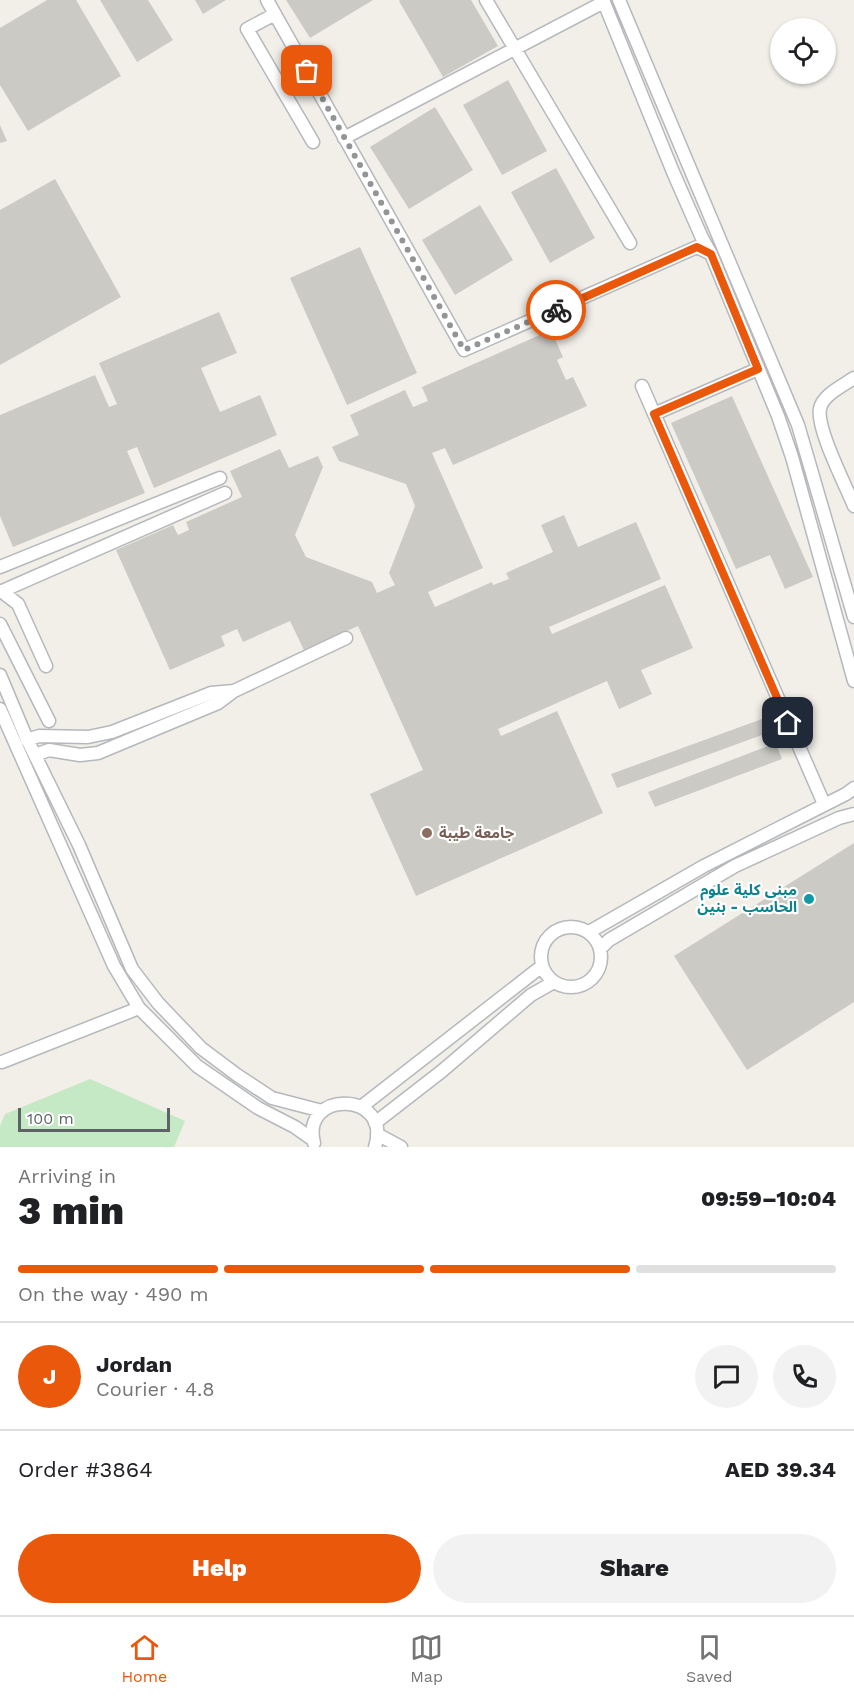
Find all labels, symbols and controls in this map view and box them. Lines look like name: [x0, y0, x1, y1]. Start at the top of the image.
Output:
map controls: [770, 18, 836, 84]
button: locate: [770, 18, 836, 84]
pin: [281, 45, 332, 96]
icon: bag: [290, 54, 323, 87]
courier: [526, 280, 586, 340]
icon: bike: [540, 294, 573, 327]
pin: [762, 697, 813, 748]
icon: home: [771, 706, 804, 739]
place label: جامعة طيبة: [439, 824, 515, 842]
marker: جامعة طيبة: [420, 826, 434, 840]
place label: مبنى كلية علوم الحاسب - بنين: [697, 881, 797, 916]
marker: مبنى كلية علوم الحاسب - بنين: [802, 892, 816, 906]
scale bar: [18, 1105, 170, 1132]
text: 100 m: [27, 1109, 74, 1128]
text: Arriving in: [18, 1164, 116, 1188]
text: 09:59–10:04: [701, 1186, 836, 1211]
text: 3 min: [18, 1188, 124, 1233]
text: On the way · 490 m: [18, 1282, 208, 1306]
button: chat: [695, 1345, 758, 1408]
button: phone: [773, 1345, 836, 1408]
text: Jordan: [96, 1352, 172, 1377]
text: J: [43, 1364, 56, 1389]
text: Courier · 4.8: [96, 1377, 215, 1401]
text: Order #3864: [18, 1457, 153, 1482]
text: AED 39.34: [725, 1457, 836, 1482]
button: Help: [18, 1534, 421, 1603]
button: Share: [433, 1534, 836, 1603]
tab: Home: [121, 1631, 167, 1686]
tab: Map: [410, 1631, 443, 1686]
tab: Saved: [686, 1631, 733, 1686]

